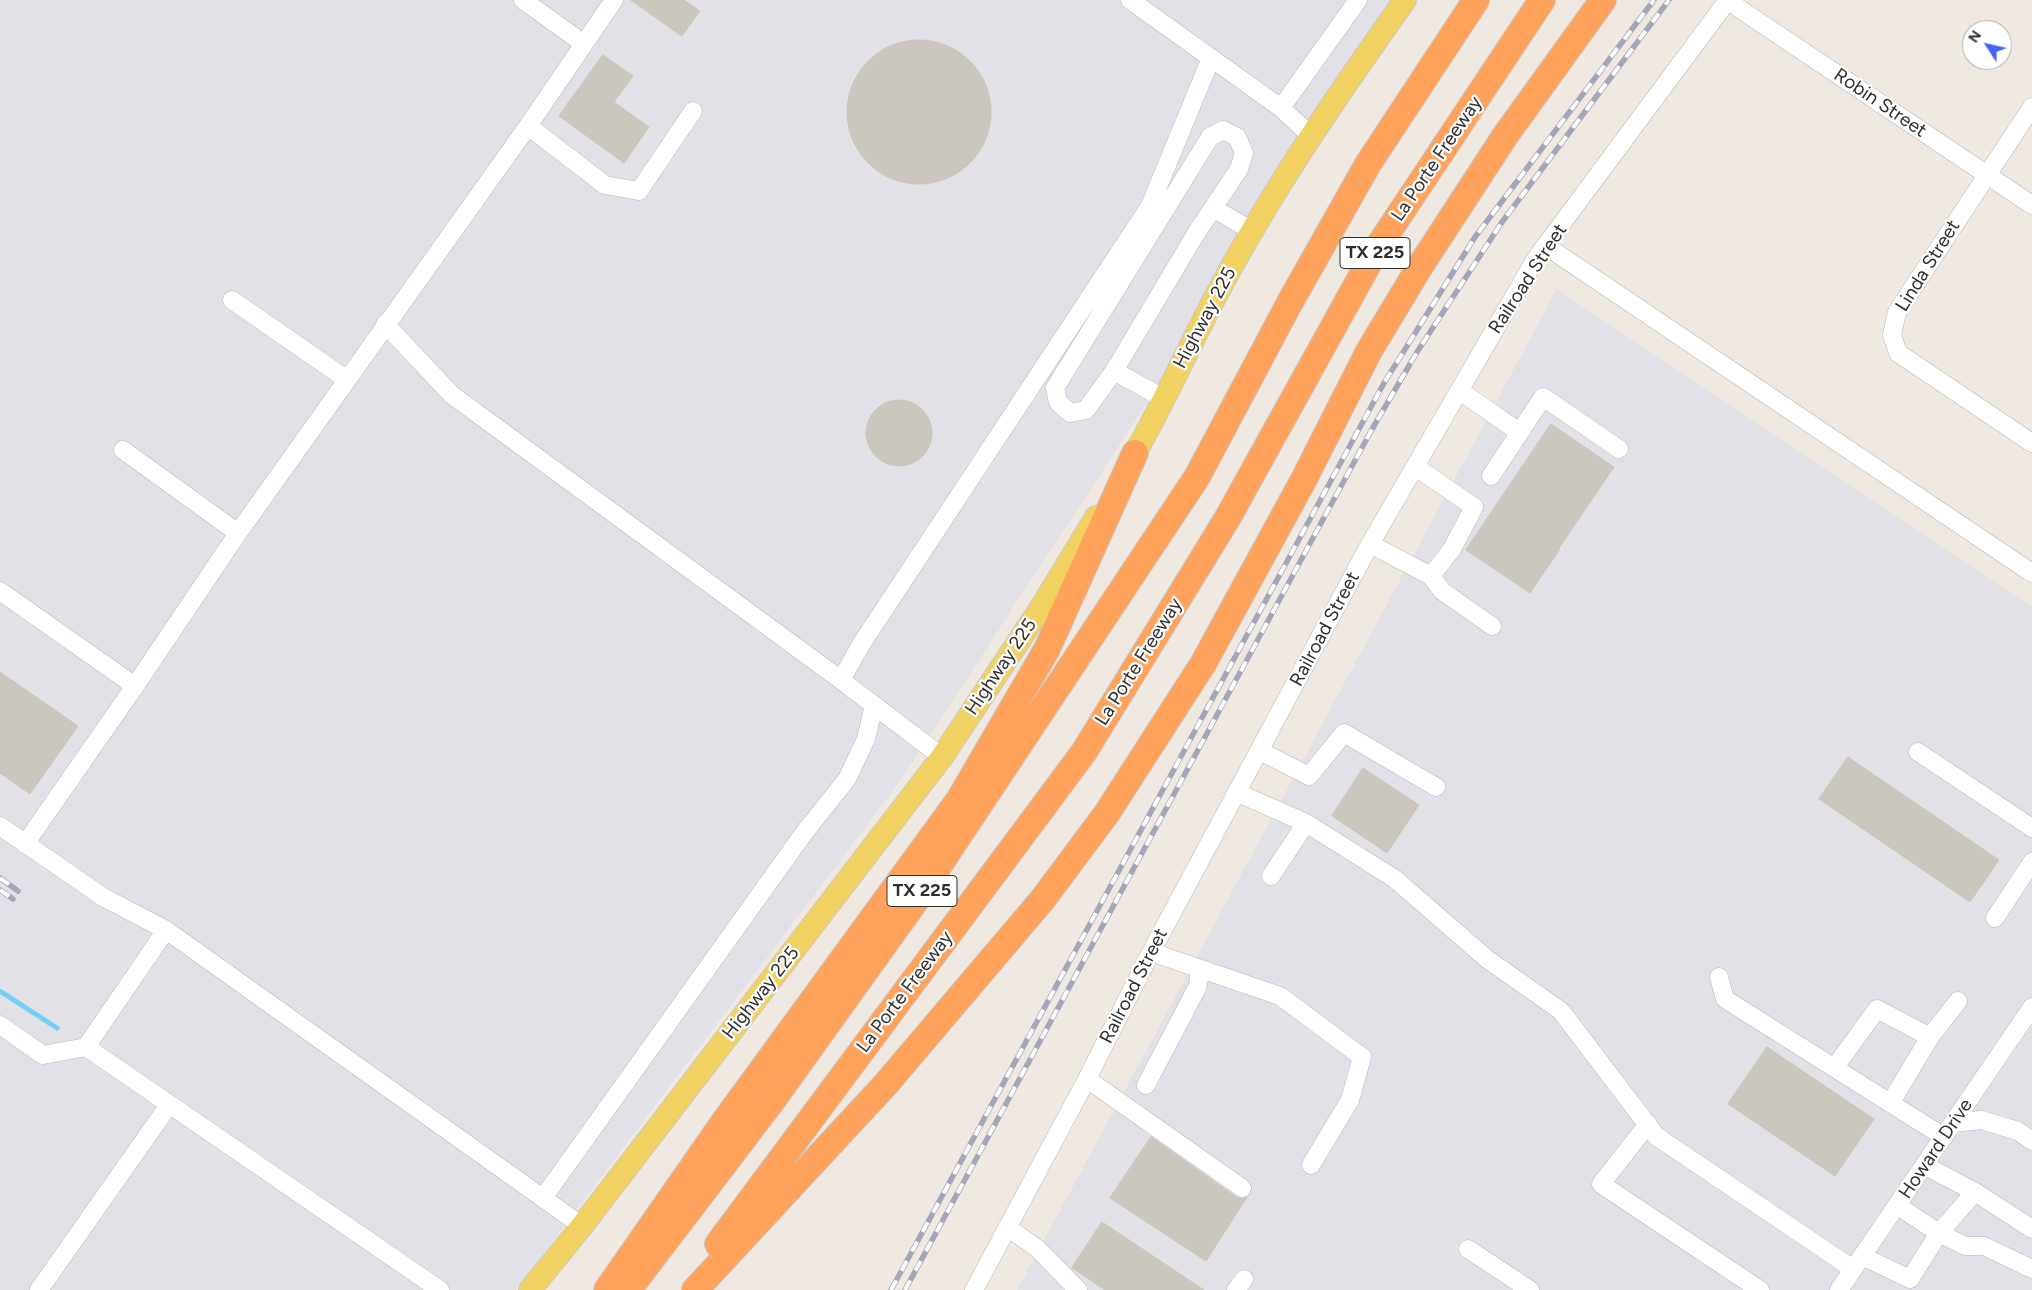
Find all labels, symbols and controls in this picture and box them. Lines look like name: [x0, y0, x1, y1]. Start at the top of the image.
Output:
north arrow: [1962, 20, 2012, 70]
text: N: [1965, 27, 1985, 46]
street label: Robin Street: [1829, 64, 1931, 142]
street label: La Porte Freeway: [1387, 92, 1487, 226]
street label: Linda Street: [1891, 216, 1965, 316]
street label: Railroad Street: [1484, 220, 1572, 338]
road number: TX 225: [1340, 238, 1410, 268]
street label: Highway 225: [1169, 263, 1241, 373]
street label: Railroad Street: [1285, 568, 1365, 690]
street label: La Porte Freeway: [1091, 594, 1187, 730]
street label: Highway 225: [960, 614, 1042, 720]
road number: TX 225: [887, 876, 957, 906]
street label: Railroad Street: [1095, 925, 1173, 1047]
street label: La Porte Freeway: [852, 927, 958, 1057]
street label: Highway 225: [718, 942, 804, 1044]
street label: Howard Drive: [1894, 1095, 1978, 1203]

